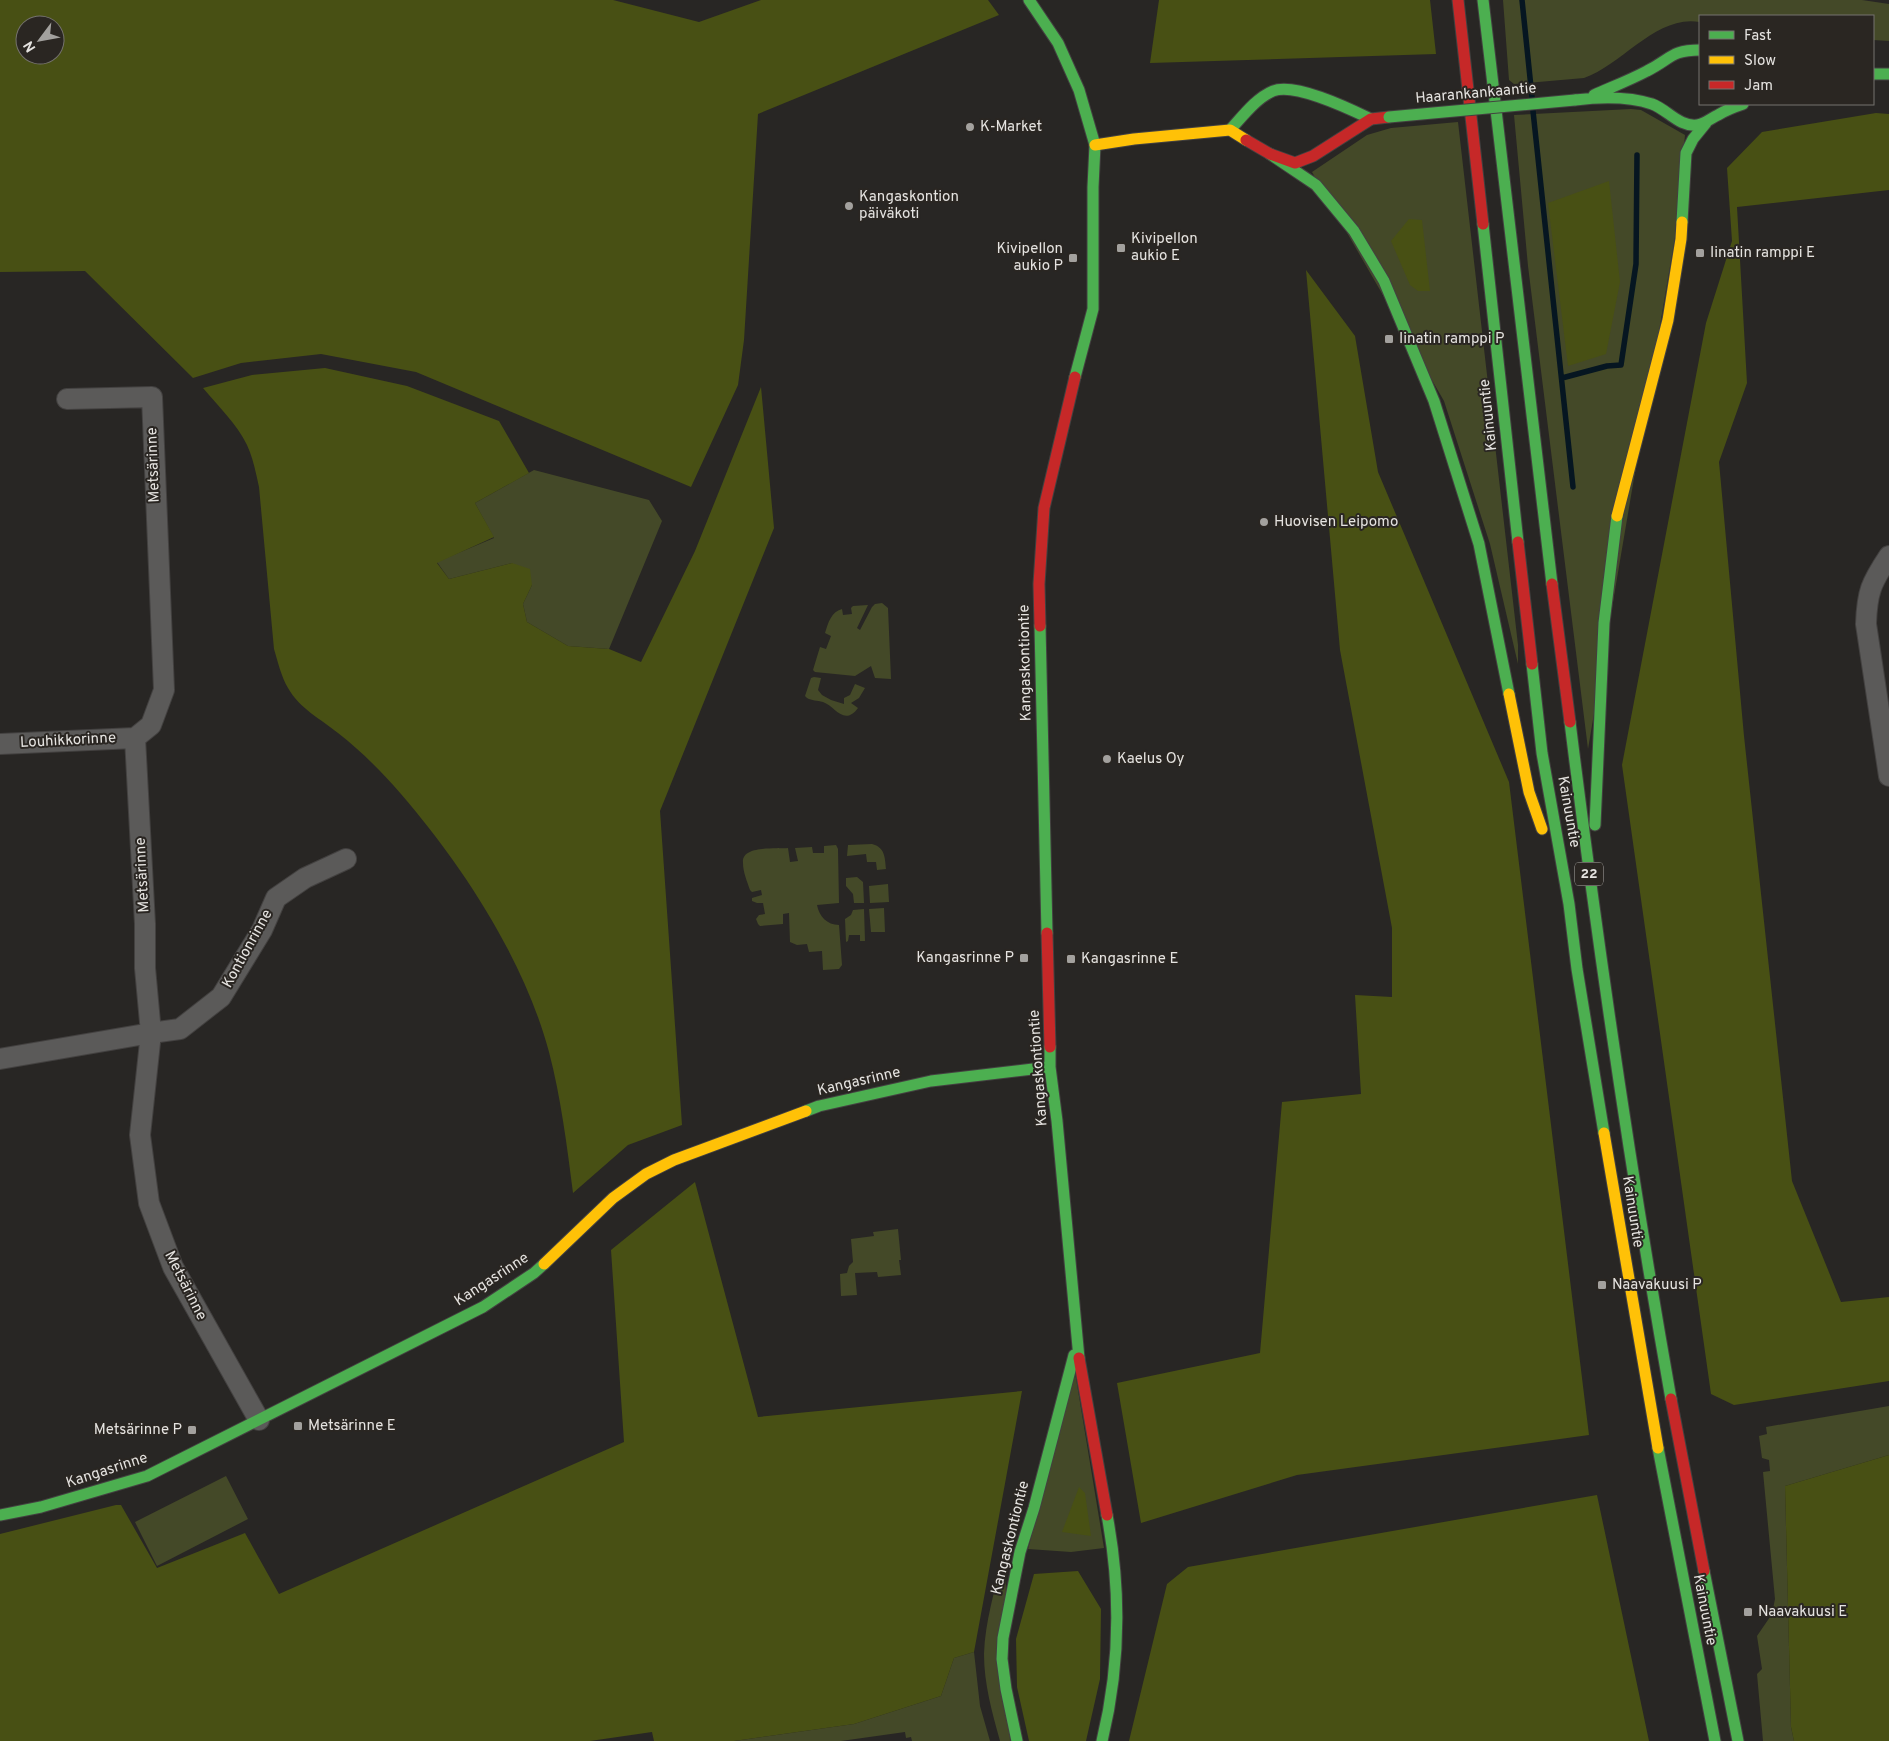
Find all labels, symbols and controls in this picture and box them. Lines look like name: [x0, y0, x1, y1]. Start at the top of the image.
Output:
north arrow: [15, 15, 65, 65]
legend: [1699, 15, 1874, 105]
text: Fast: [1744, 27, 1772, 46]
text: N: [20, 37, 40, 55]
text: Slow: [1744, 52, 1776, 71]
text: Jam: [1744, 77, 1773, 96]
street label: Haarankankaantie: [1415, 79, 1537, 109]
place label: K-Market: [980, 118, 1042, 137]
marker: K-Market: [964, 121, 976, 133]
place label: Kangaskontion päiväkoti: [859, 188, 959, 224]
marker: Kangaskontion päiväkoti: [843, 200, 855, 212]
place label: Kivipellon aukio E: [1131, 230, 1198, 266]
place label: Kivipellon aukio P: [996, 240, 1063, 276]
marker: Kivipellon aukio E: [1115, 242, 1127, 254]
place label: Iinatin ramppi E: [1710, 244, 1815, 263]
marker: Iinatin ramppi E: [1694, 247, 1706, 259]
marker: Kivipellon aukio P: [1067, 252, 1079, 264]
place label: Iinatin ramppi P: [1399, 330, 1505, 349]
marker: Iinatin ramppi P: [1383, 333, 1395, 345]
street label: Kainuuntie: [1476, 378, 1502, 452]
street label: Metsärinne: [143, 427, 165, 503]
place label: Huovisen Leipomo: [1274, 513, 1398, 532]
marker: Huovisen Leipomo: [1258, 516, 1270, 528]
street label: Kangaskontiontie: [1015, 604, 1037, 722]
street label: Louhikkorinne: [19, 729, 117, 753]
place label: Kaelus Oy: [1117, 750, 1185, 769]
marker: Kaelus Oy: [1101, 753, 1113, 765]
street label: Kainuuntie: [1552, 775, 1584, 849]
street label: Metsärinne: [132, 837, 154, 913]
road number: 22: [1575, 862, 1603, 886]
street label: Kontionrinne: [219, 906, 277, 992]
place label: Kangasrinne P: [916, 949, 1014, 968]
place label: Kangasrinne E: [1081, 950, 1178, 969]
marker: Kangasrinne P: [1018, 952, 1030, 964]
marker: Kangasrinne E: [1065, 953, 1077, 965]
street label: Kangaskontiontie: [1025, 1009, 1053, 1127]
street label: Kangasrinne: [816, 1063, 902, 1101]
street label: Kainuuntie: [1617, 1175, 1647, 1249]
street label: Metsärinne: [159, 1248, 211, 1324]
street label: Kangasrinne: [451, 1249, 533, 1311]
place label: Naavakuusi P: [1612, 1276, 1702, 1295]
marker: Naavakuusi P: [1596, 1279, 1608, 1291]
place label: Metsärinne E: [308, 1417, 396, 1436]
marker: Metsärinne E: [292, 1420, 304, 1432]
place label: Metsärinne P: [94, 1421, 182, 1440]
marker: Metsärinne P: [186, 1424, 198, 1436]
street label: Kangasrinne: [64, 1449, 150, 1493]
street label: Kangaskontiontie: [988, 1479, 1034, 1597]
street label: Kainuuntie: [1688, 1573, 1720, 1647]
place label: Naavakuusi E: [1758, 1603, 1847, 1622]
marker: Naavakuusi E: [1742, 1606, 1754, 1618]

